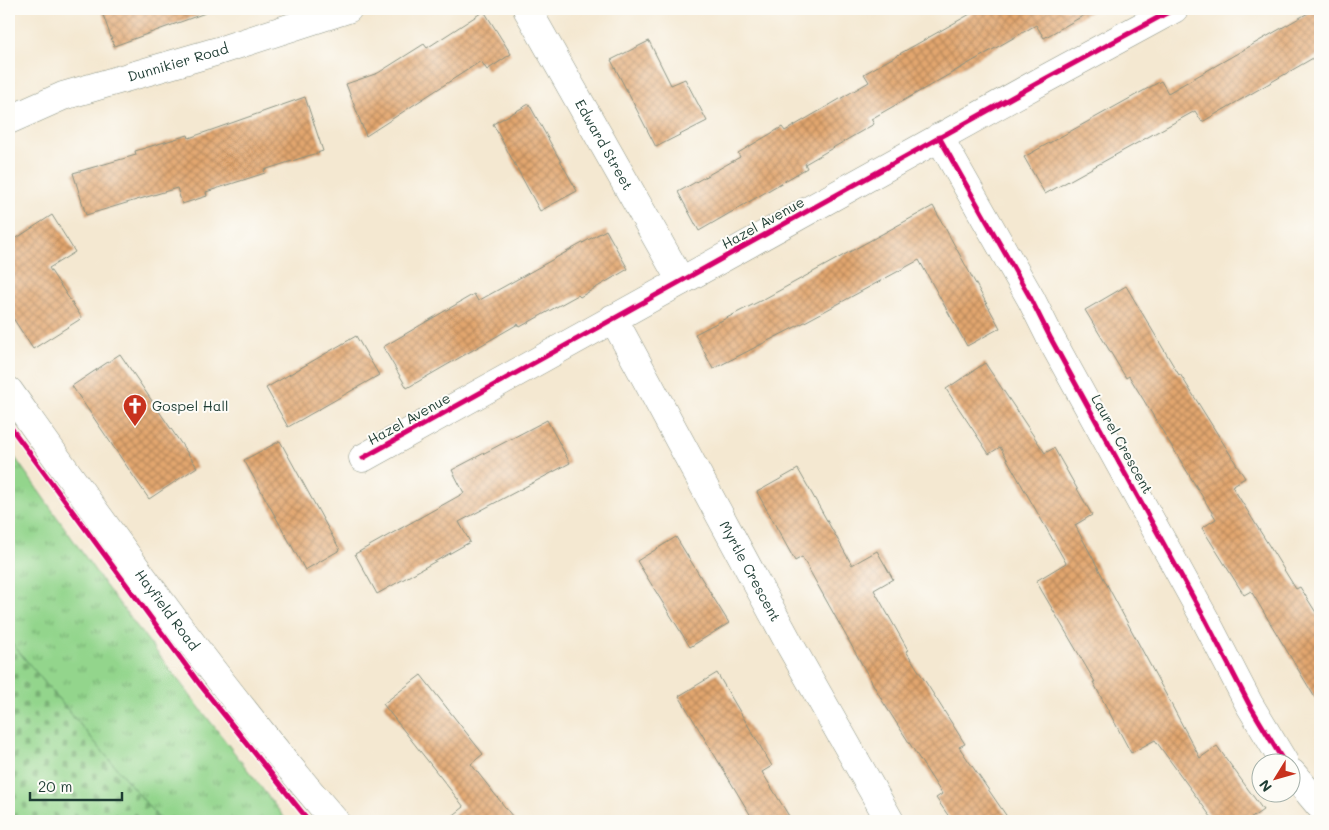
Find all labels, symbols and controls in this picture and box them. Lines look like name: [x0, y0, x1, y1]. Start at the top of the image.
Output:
street label: Dunnikier Road: [125, 38, 231, 86]
street label: Edward Street: [571, 96, 638, 193]
street label: Hazel Avenue: [718, 192, 807, 253]
street label: Hazel Avenue: [364, 388, 453, 449]
street label: Laurel Crescent: [1087, 391, 1158, 497]
church icon: Gospel Hall: [122, 393, 148, 427]
place label: Gospel Hall: [152, 396, 229, 415]
street label: Myrtle Crescent: [716, 517, 785, 625]
street label: Hayfield Road: [131, 565, 204, 654]
north arrow: [1252, 752, 1302, 802]
scale bar: [30, 770, 122, 802]
text: 20 m: [38, 776, 72, 796]
text: N: [1254, 776, 1276, 796]

